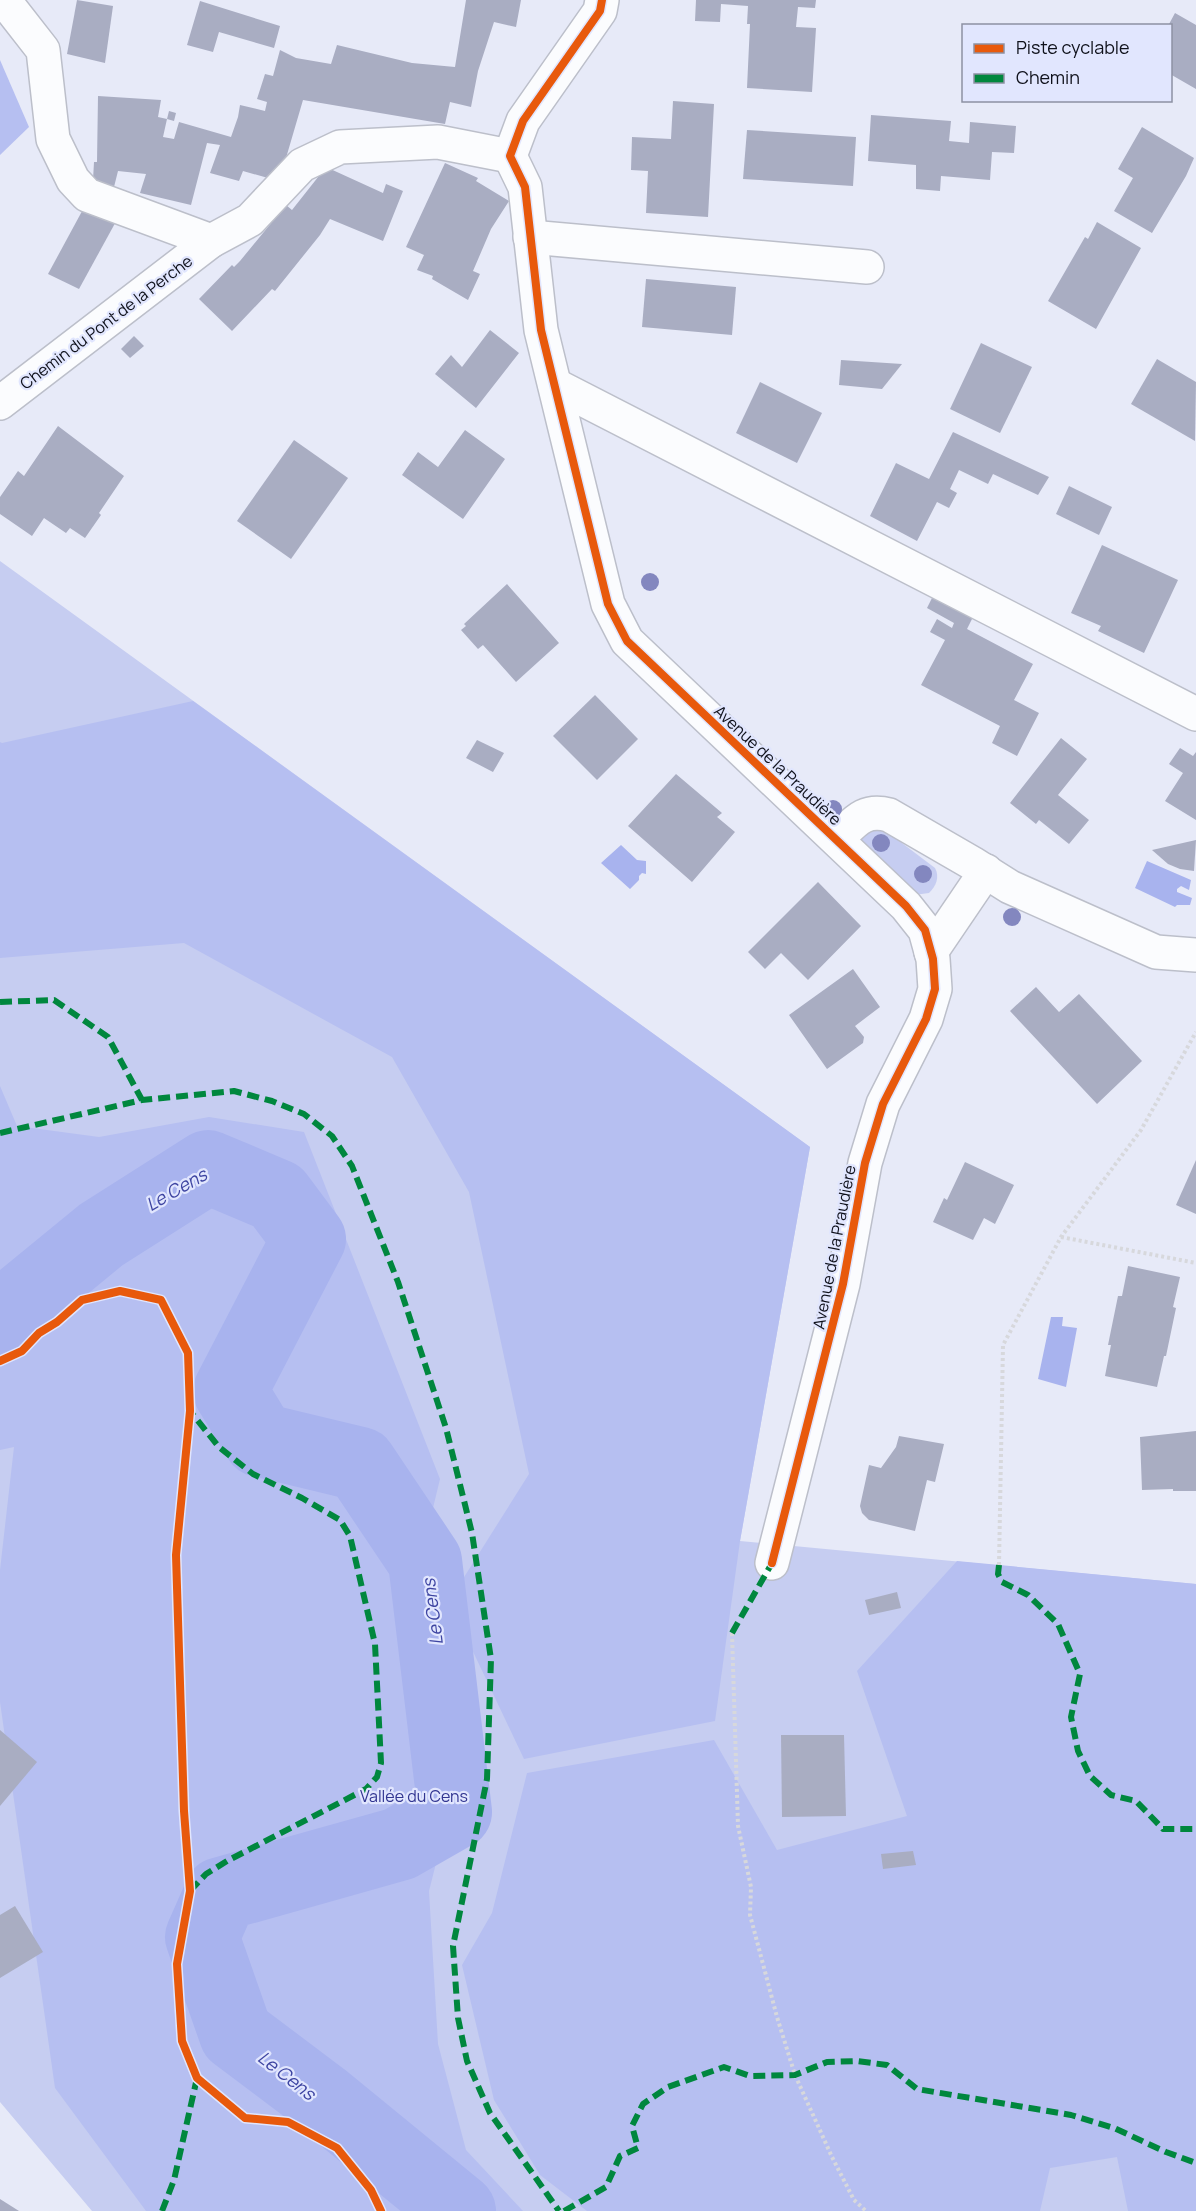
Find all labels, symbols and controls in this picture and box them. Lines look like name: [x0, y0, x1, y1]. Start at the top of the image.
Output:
legend: [962, 24, 1172, 102]
text: Piste cyclable: [1016, 35, 1130, 59]
text: Chemin: [1016, 65, 1080, 89]
street label: Chemin du Pont de la Perche: [15, 250, 197, 394]
street label: Avenue de la Praudière: [709, 700, 847, 830]
water label: Le Cens: [141, 1161, 212, 1216]
street label: Avenue de la Praudière: [807, 1163, 861, 1331]
water label: Le Cens: [416, 1576, 448, 1647]
park label: Vallée du Cens: [360, 1785, 468, 1807]
water label: Le Cens: [253, 2045, 322, 2106]

